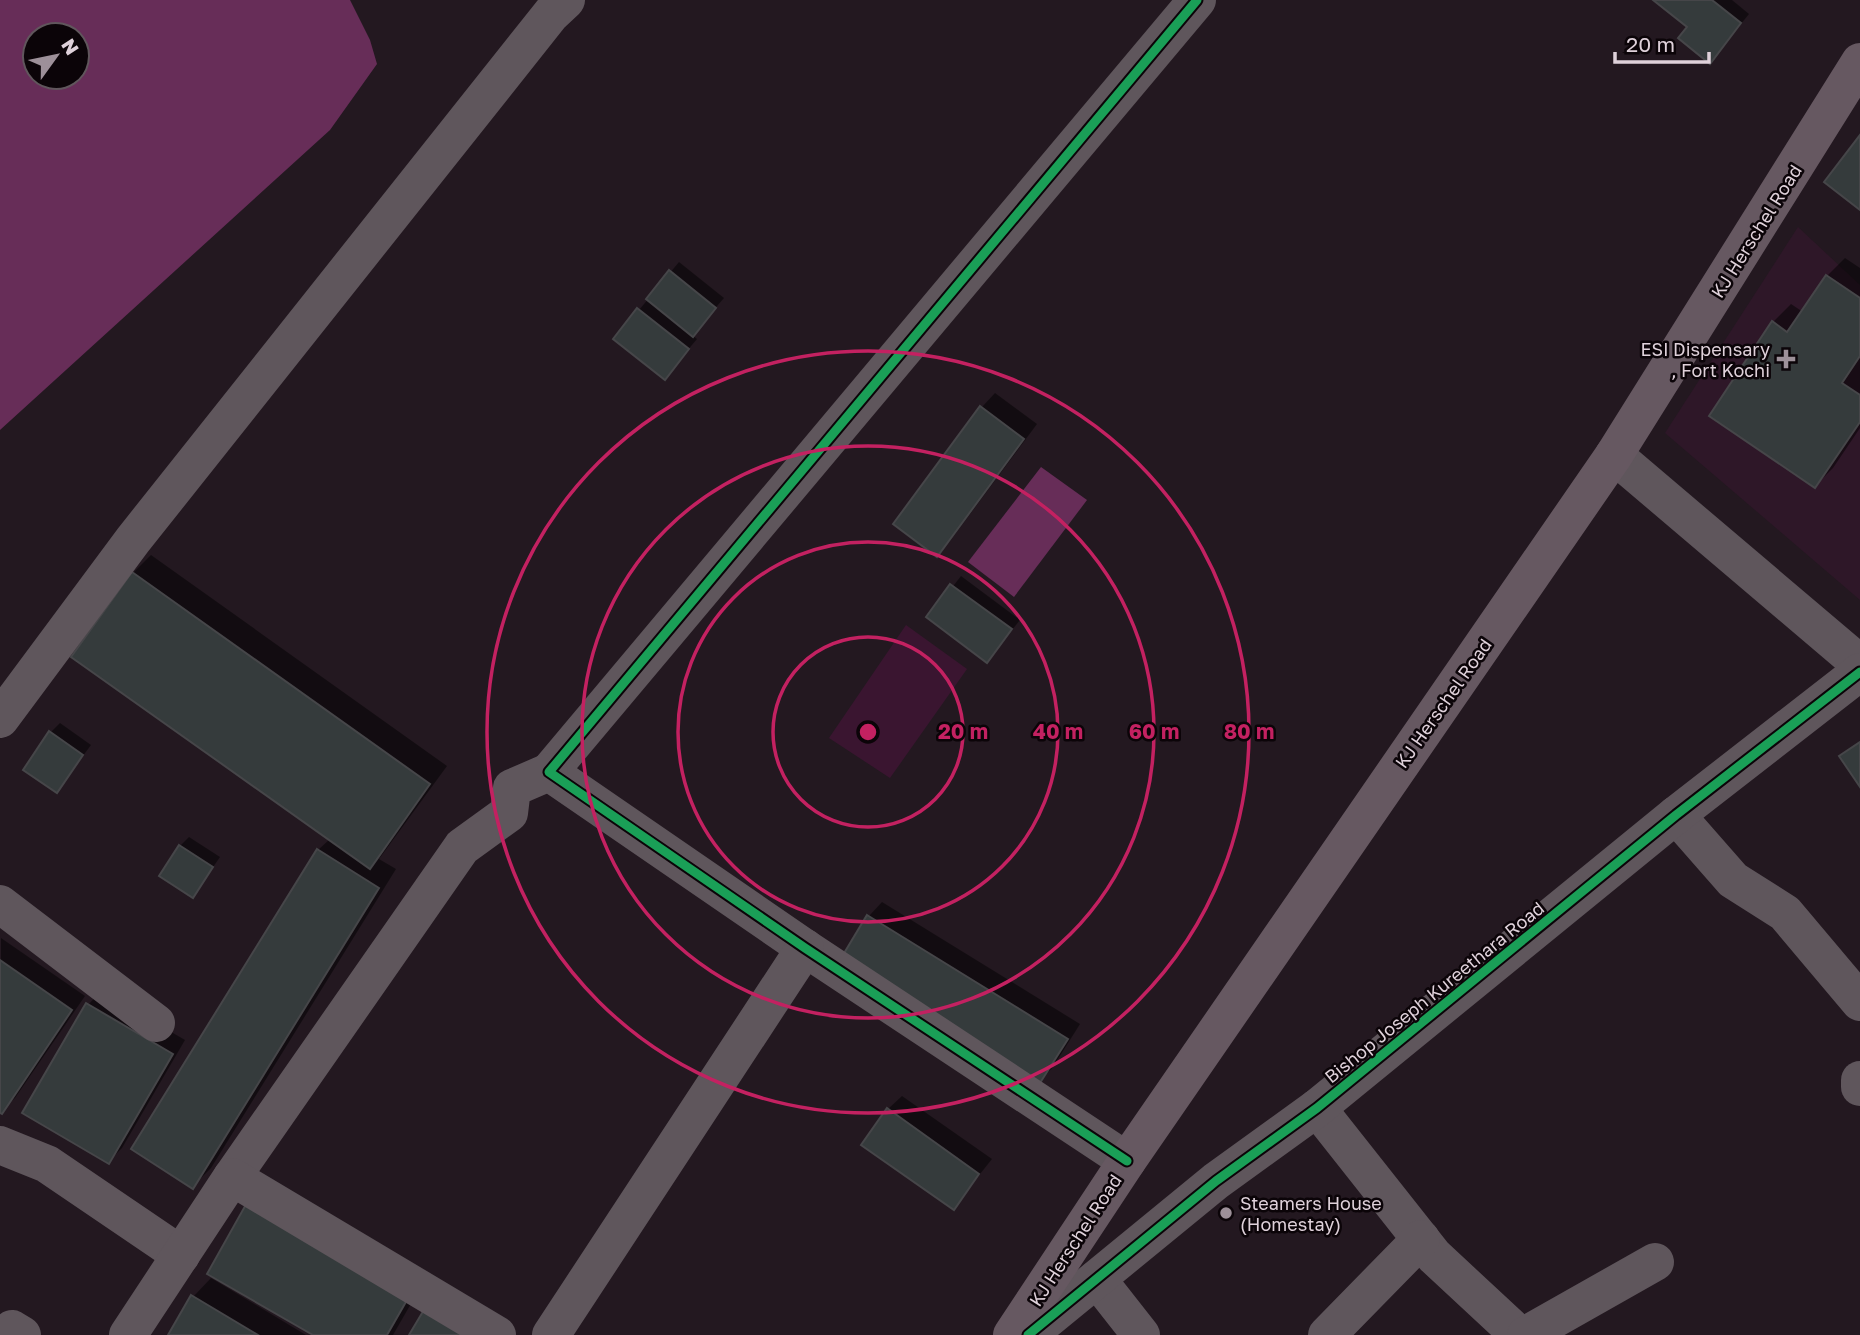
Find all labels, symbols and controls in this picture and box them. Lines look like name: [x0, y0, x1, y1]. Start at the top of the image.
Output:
north arrow: [21, 21, 91, 91]
scale bar: [1615, 21, 1710, 65]
text: 20 m: [1626, 31, 1675, 57]
text: N: [57, 34, 84, 59]
street label: KJ Herschel Road: [1706, 160, 1806, 302]
place label: ESI Dispensary , Fort Kochi: [1640, 338, 1770, 381]
marker: ESI Dispensary , Fort Kochi: [1776, 349, 1796, 369]
street label: KJ Herschel Road: [1390, 634, 1496, 772]
text: 20 m: [938, 718, 988, 744]
text: 40 m: [1033, 718, 1083, 744]
text: 60 m: [1129, 718, 1179, 744]
text: 80 m: [1224, 718, 1274, 744]
centre of rings: [856, 720, 880, 744]
street label: Bishop Joseph Kureethara Road: [1320, 897, 1548, 1087]
street label: KJ Herschel Road: [1024, 1170, 1126, 1310]
place label: Steamers House (Homestay): [1240, 1192, 1382, 1235]
marker: Steamers House (Homestay): [1218, 1205, 1234, 1221]

